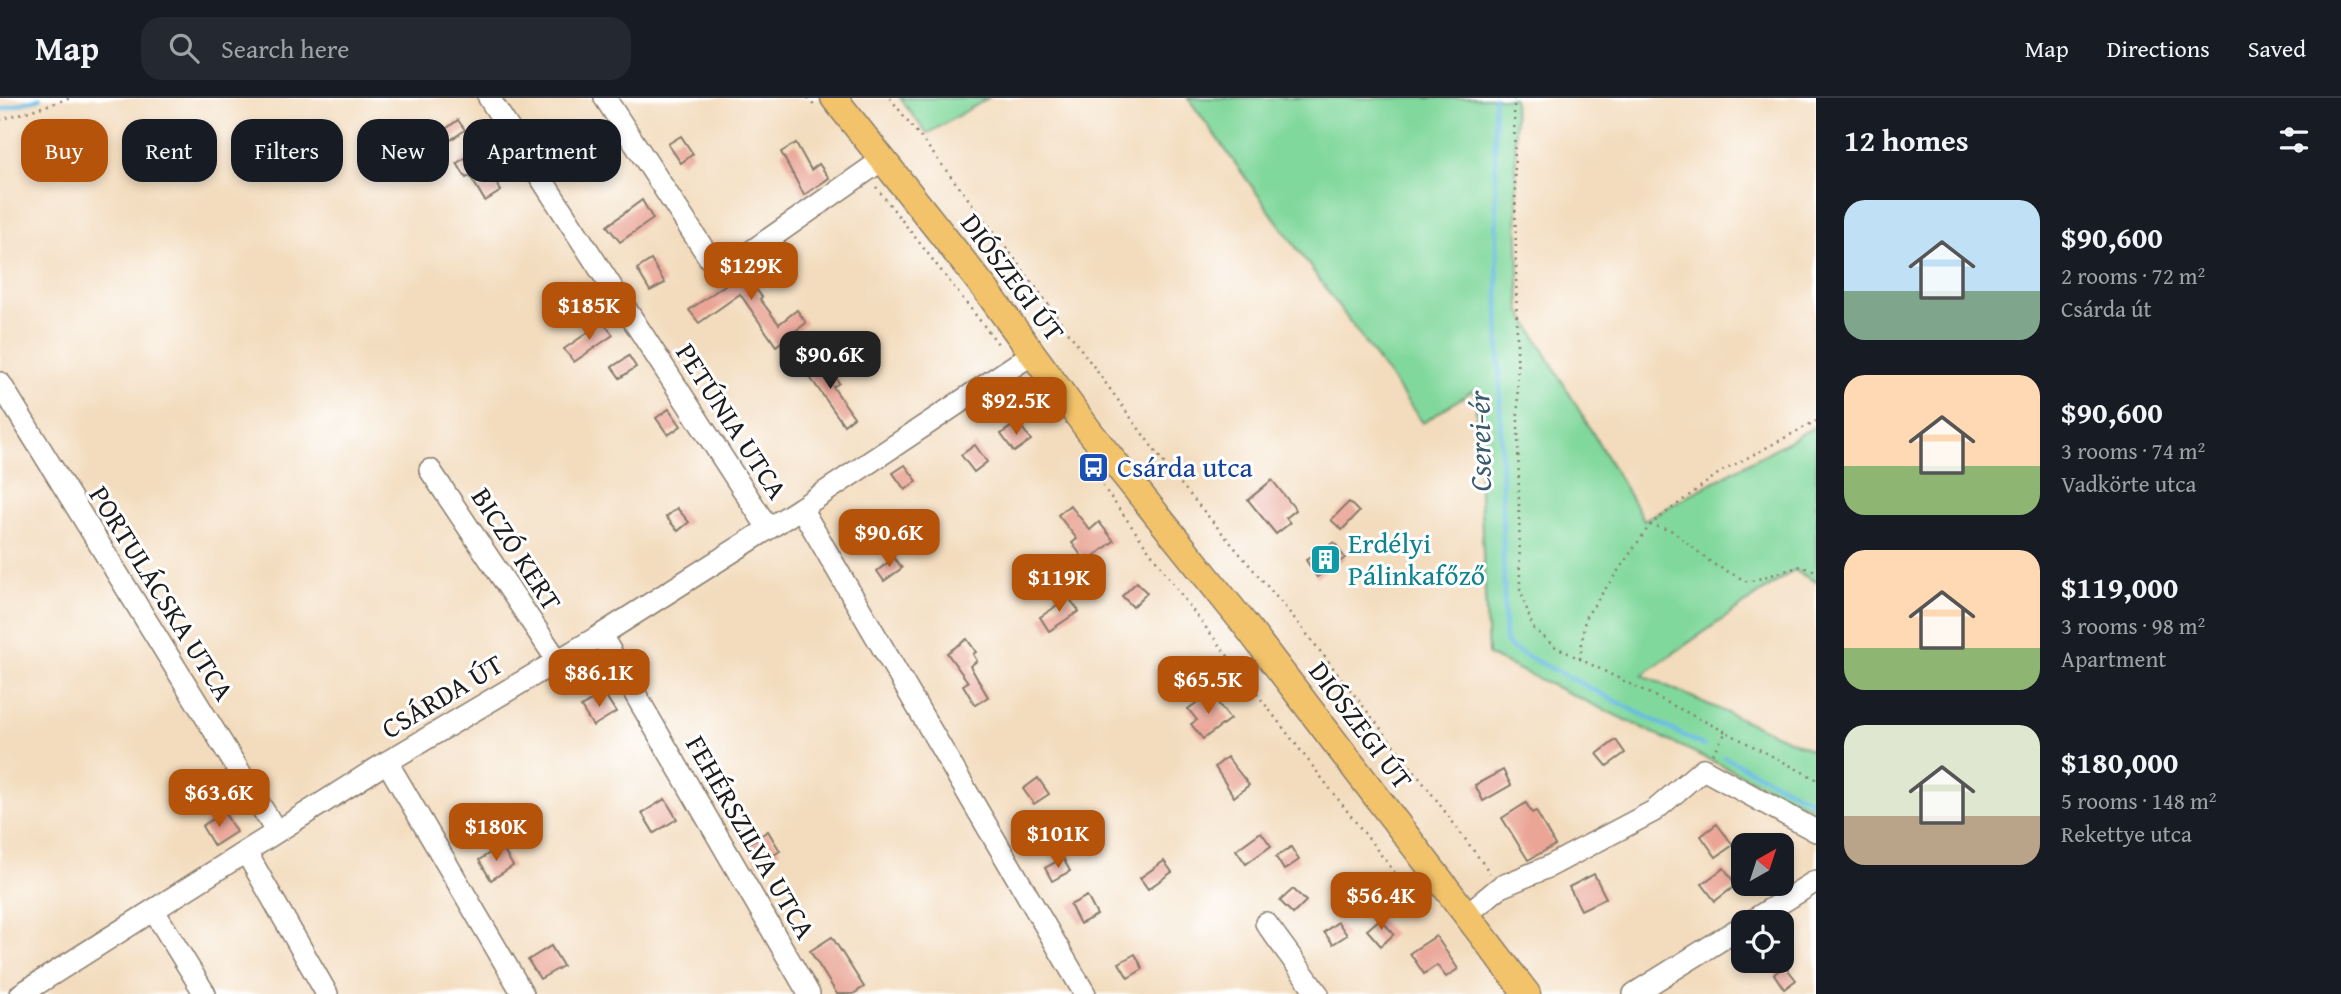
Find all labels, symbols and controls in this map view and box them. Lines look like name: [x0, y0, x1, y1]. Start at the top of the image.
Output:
search box: [141, 17, 631, 80]
text: Map: [35, 24, 99, 72]
icon: search: [165, 29, 203, 67]
text: Search here: [221, 29, 349, 68]
text: Map: [2025, 31, 2069, 66]
text: Directions: [2107, 31, 2210, 66]
text: Saved: [2248, 31, 2306, 66]
text: 12 homes: [1844, 118, 1969, 162]
chip: Buy: [21, 119, 108, 182]
chip: Rent: [122, 119, 217, 182]
chip: Filters: [231, 119, 343, 182]
chip: New: [357, 119, 449, 182]
chip: Apartment: [463, 119, 621, 182]
icon: filters: [2275, 121, 2313, 159]
street label: DIÓSZEGI ÚT: [952, 204, 1075, 349]
text: $90,600: [2061, 215, 2163, 259]
icon: home: [1900, 228, 1984, 312]
pin: $129K: [702, 242, 800, 302]
text: $129K: [720, 248, 782, 281]
text: 2 rooms · 72 m²: [2061, 259, 2205, 292]
pin: $185K: [540, 282, 638, 342]
text: $185K: [558, 288, 620, 321]
text: Csárda út: [2061, 292, 2152, 325]
pin: $90.6K: [773, 331, 887, 391]
street label: PETÚNIA UTCA: [666, 335, 798, 507]
text: $90.6K: [796, 337, 864, 370]
pin: $92.5K: [959, 378, 1073, 437]
text: $92.5K: [982, 383, 1050, 416]
water label: Cserei-ér: [1456, 389, 1502, 492]
text: $90,600: [2061, 390, 2163, 434]
icon: home: [1900, 403, 1984, 487]
text: 3 rooms · 74 m²: [2061, 434, 2205, 467]
place label: Csárda utca: [1117, 446, 1254, 487]
bus stop icon: Csárda utca: [1077, 450, 1111, 484]
text: Vadkörte utca: [2061, 467, 2196, 500]
street label: PORTULÁCSKA UTCA: [80, 477, 245, 708]
street label: BICZÓ KERT: [462, 479, 573, 619]
pin: $90.6K: [832, 510, 946, 569]
text: $90.6K: [855, 515, 923, 548]
place label: Erdélyi Pálinkafőző: [1348, 522, 1485, 595]
building icon: Erdélyi Pálinkafőző: [1308, 542, 1342, 576]
pin: $119K: [1010, 554, 1108, 614]
text: $119K: [1028, 560, 1090, 593]
text: $119,000: [2061, 565, 2178, 609]
icon: home: [1900, 578, 1984, 662]
text: 3 rooms · 98 m²: [2061, 609, 2205, 642]
text: Apartment: [2061, 642, 2166, 675]
street label: CSÁRDA ÚT: [373, 643, 511, 748]
pin: $86.1K: [542, 650, 656, 709]
street label: DIÓSZEGI ÚT: [1300, 652, 1423, 797]
text: $86.1K: [565, 655, 633, 688]
pin: $65.5K: [1151, 656, 1265, 716]
text: $65.5K: [1174, 662, 1242, 695]
street label: FEHÉRSZILVA UTCA: [676, 727, 827, 946]
text: $180,000: [2061, 740, 2178, 784]
icon: home: [1900, 753, 1984, 837]
pin: $63.6K: [162, 770, 276, 829]
text: $63.6K: [185, 775, 253, 808]
text: 5 rooms · 148 m²: [2061, 784, 2216, 817]
pin: $180K: [447, 804, 545, 863]
text: $180K: [465, 809, 527, 842]
pin: $101K: [1009, 810, 1107, 870]
text: $101K: [1027, 816, 1089, 849]
text: Rekettye utca: [2061, 817, 2192, 850]
north arrow: [1731, 833, 1794, 896]
map controls: [1731, 833, 1794, 973]
pin: $56.4K: [1324, 872, 1438, 932]
text: $56.4K: [1347, 878, 1415, 911]
button: locate: [1731, 910, 1794, 973]

